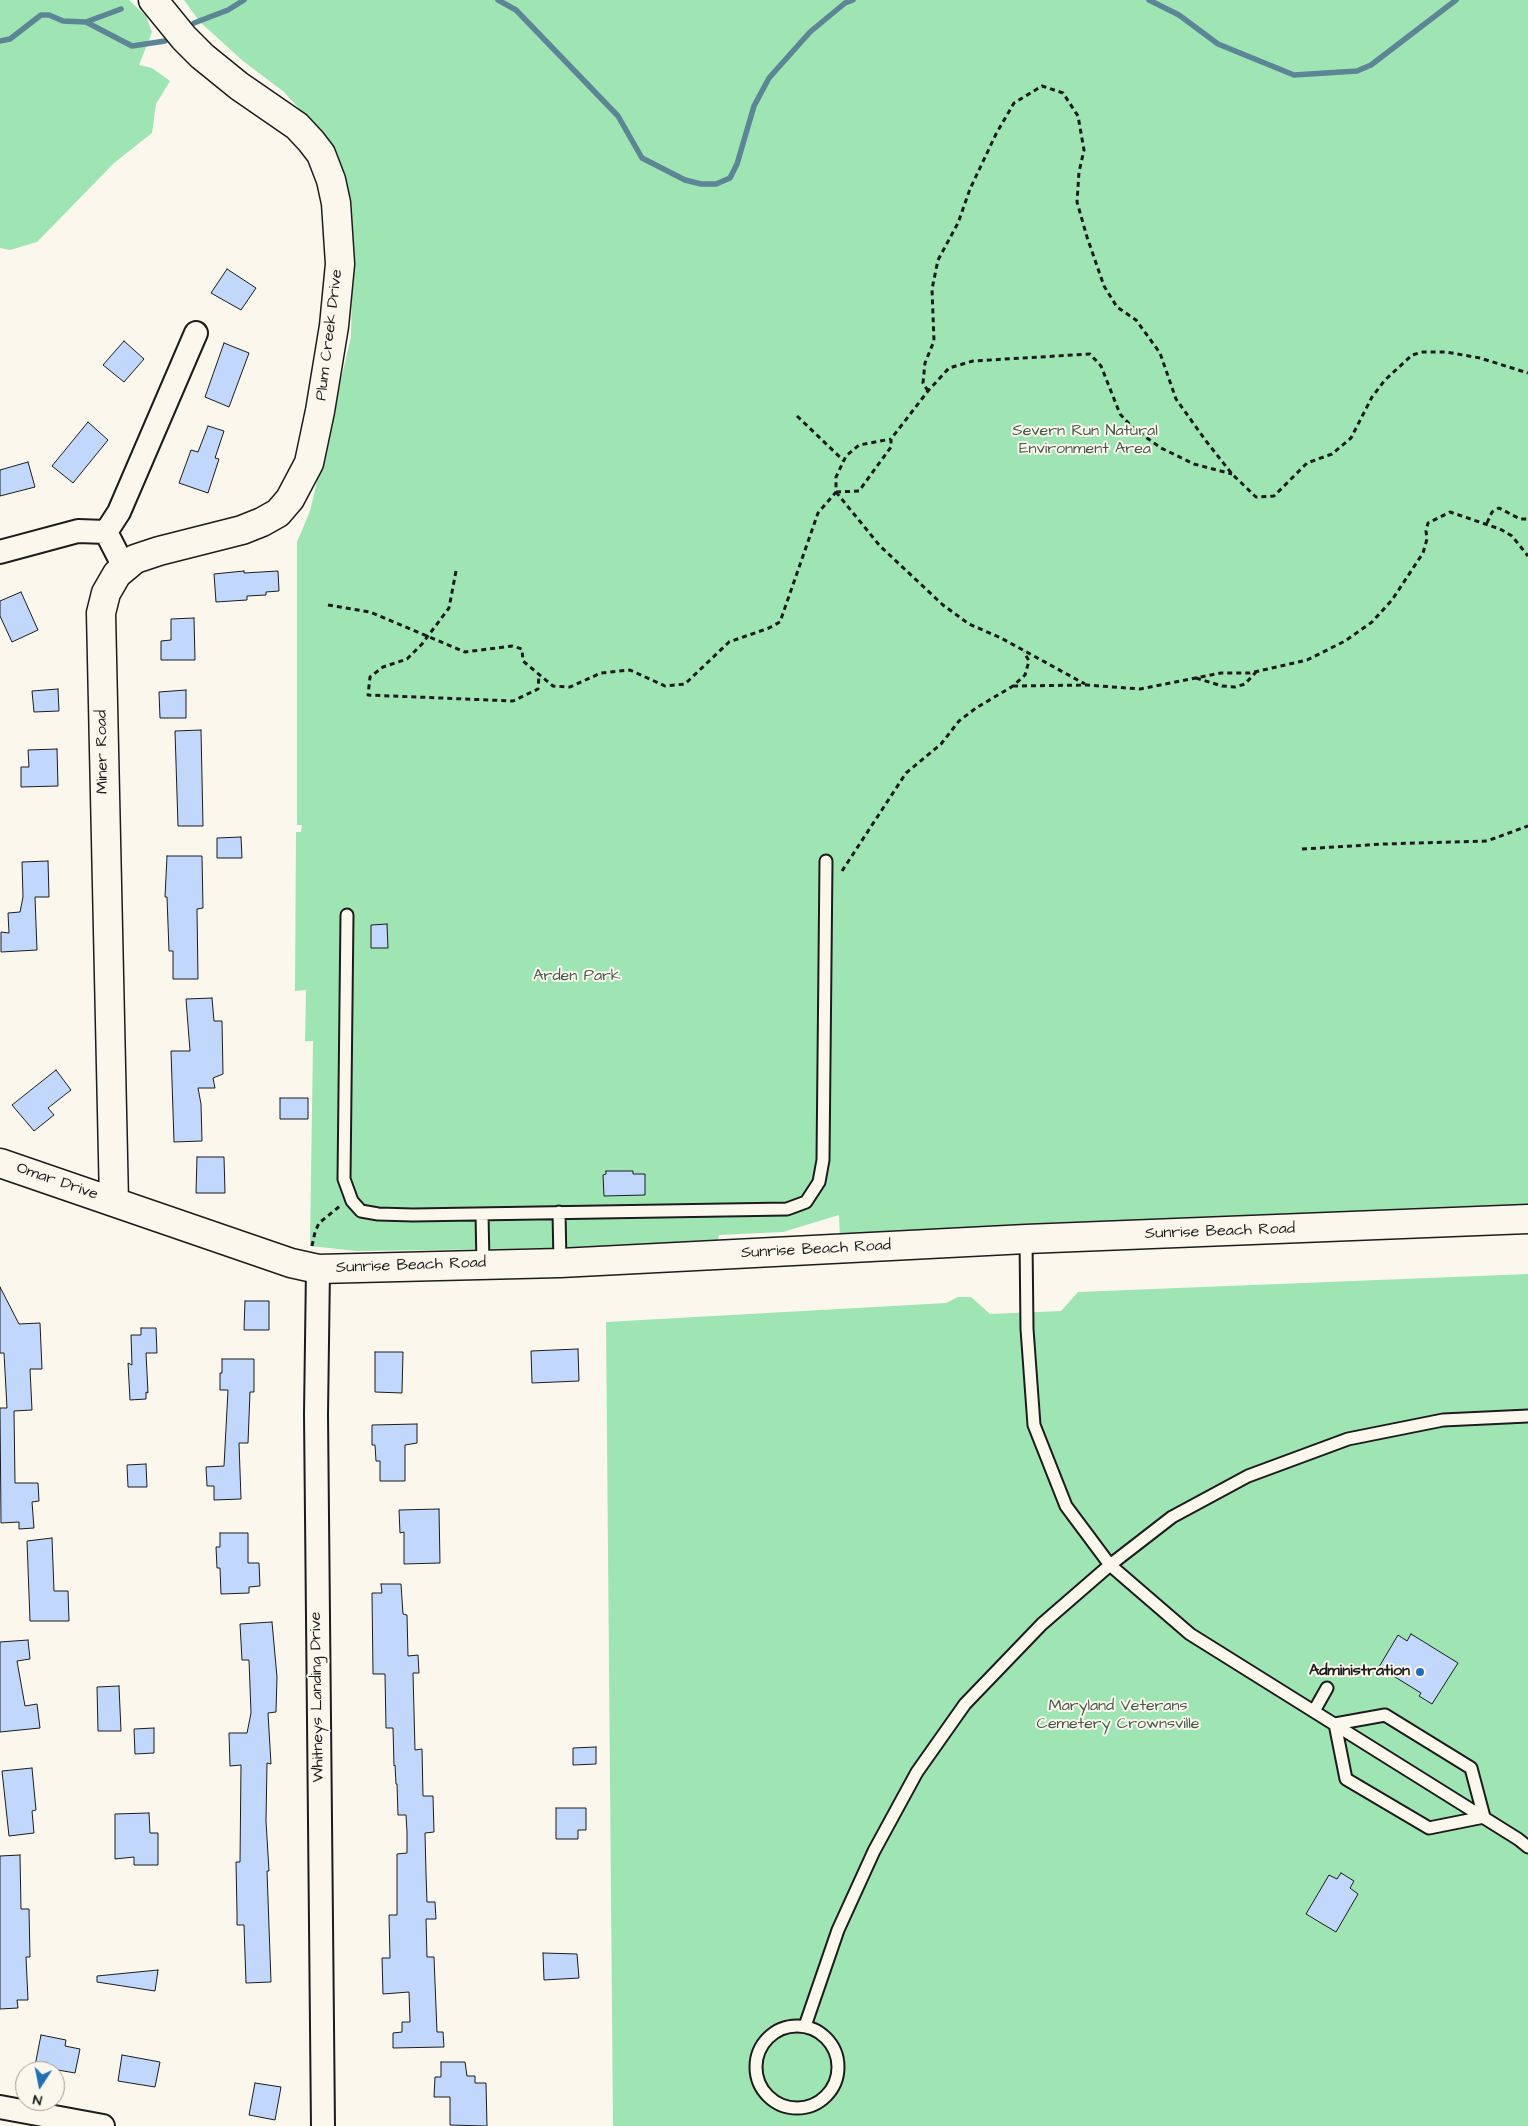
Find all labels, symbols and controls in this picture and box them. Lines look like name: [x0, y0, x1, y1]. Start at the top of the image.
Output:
street label: Plum Creek Drive: [312, 268, 348, 402]
park label: Severn Run Natural Environment Area: [1012, 422, 1158, 460]
street label: Miner Road: [93, 710, 113, 794]
park label: Arden Park: [533, 967, 621, 987]
street label: Omar Drive: [14, 1159, 100, 1205]
street label: Sunrise Beach Road: [1145, 1220, 1295, 1244]
street label: Sunrise Beach Road: [741, 1236, 891, 1264]
street label: Sunrise Beach Road: [336, 1254, 486, 1278]
street label: Whitneys Landing Drive: [307, 1611, 329, 1783]
place label: Administration: [1309, 1662, 1410, 1682]
marker: Administration: [1414, 1666, 1426, 1678]
park label: Maryland Veterans Cemetery Crownsville: [1037, 1697, 1199, 1735]
north arrow: [15, 2061, 65, 2111]
text: N: [31, 2089, 44, 2110]

